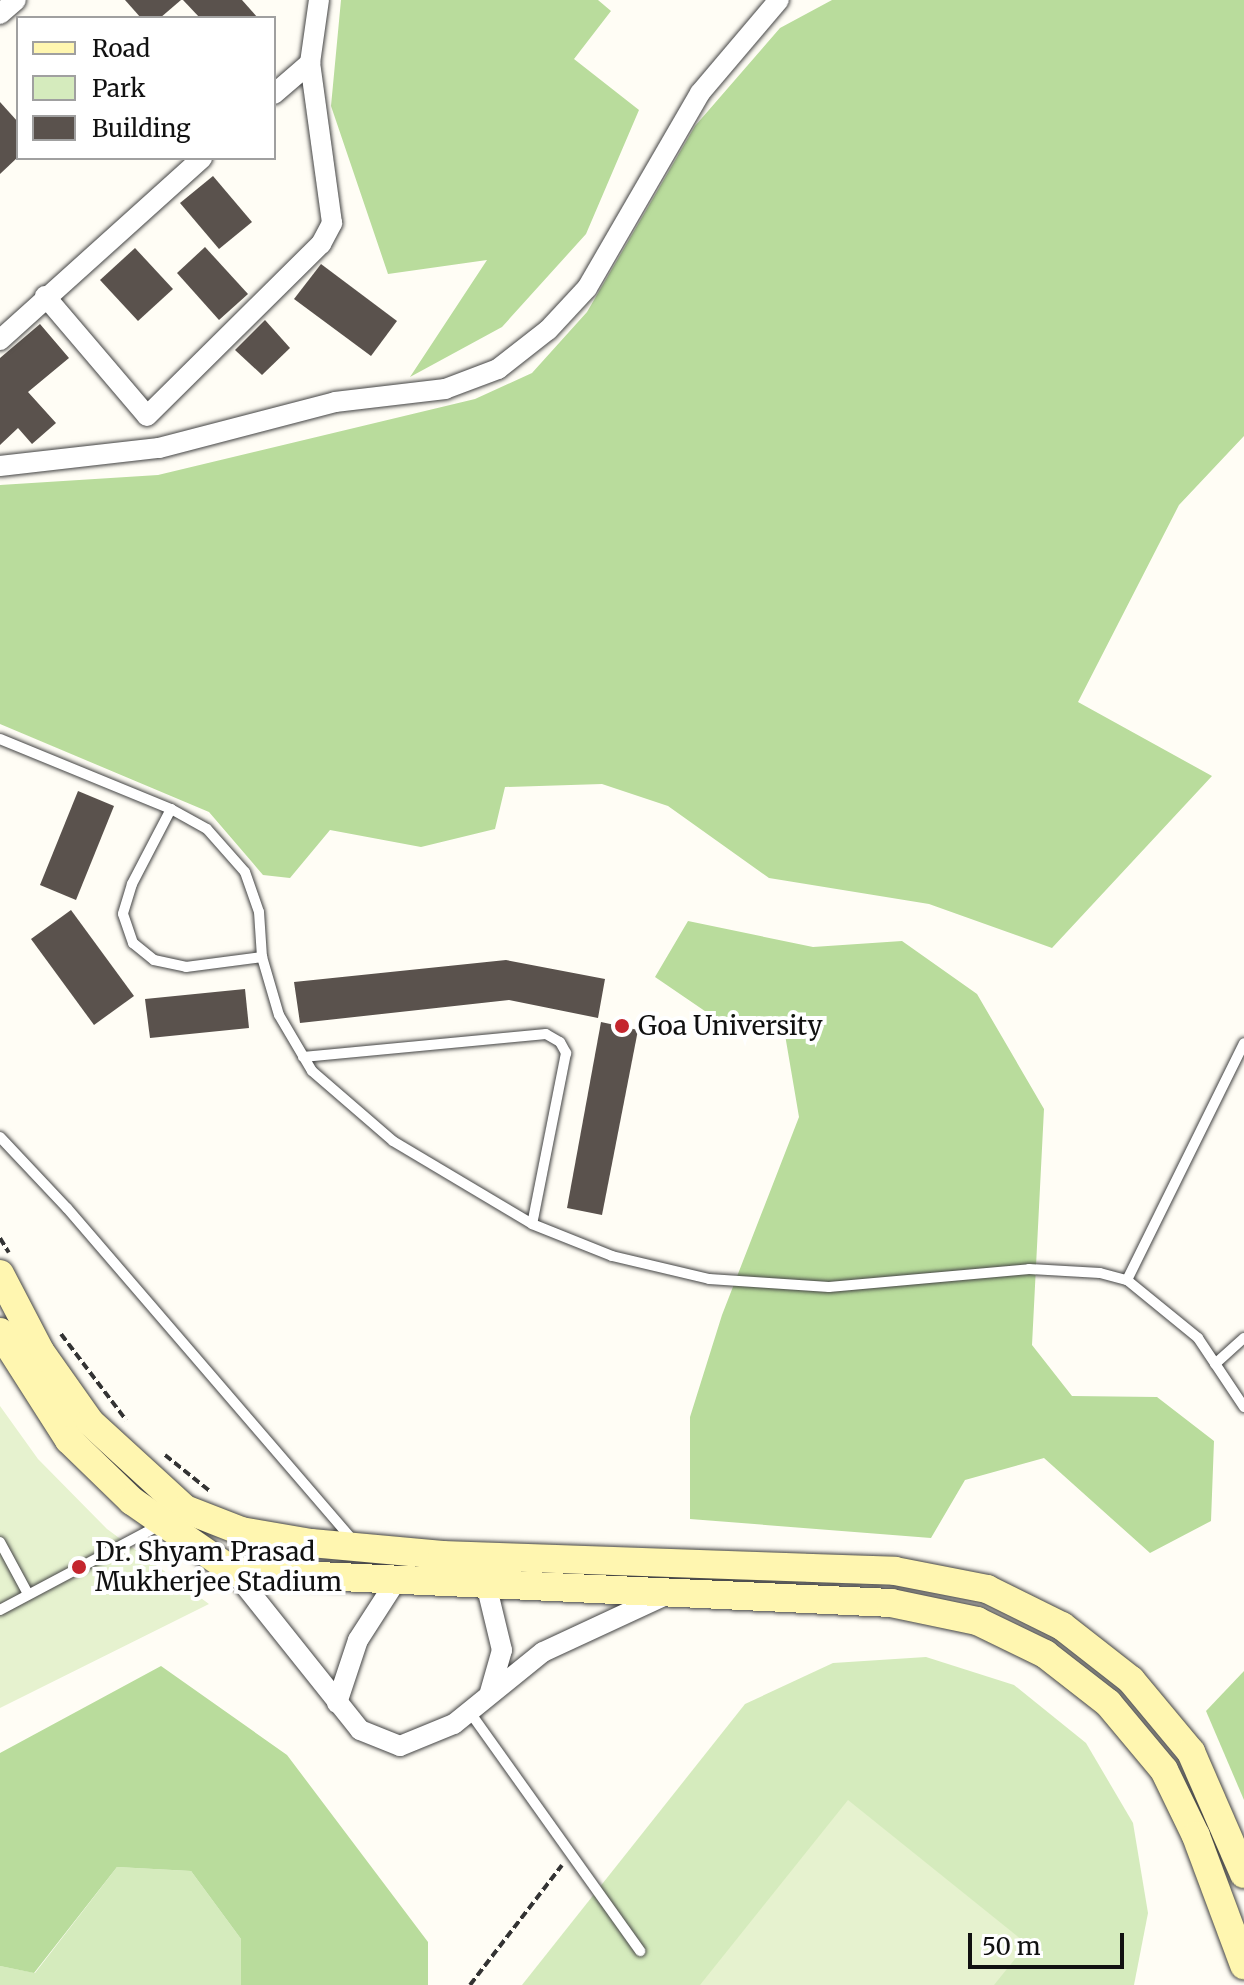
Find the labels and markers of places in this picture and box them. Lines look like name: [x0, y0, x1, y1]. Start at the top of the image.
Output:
place label: Goa University: [638, 1010, 823, 1042]
marker: Goa University: [613, 1017, 631, 1035]
place label: Dr. Shyam Prasad Mukherjee Stadium: [95, 1536, 342, 1598]
marker: Dr. Shyam Prasad Mukherjee Stadium: [70, 1558, 88, 1576]

